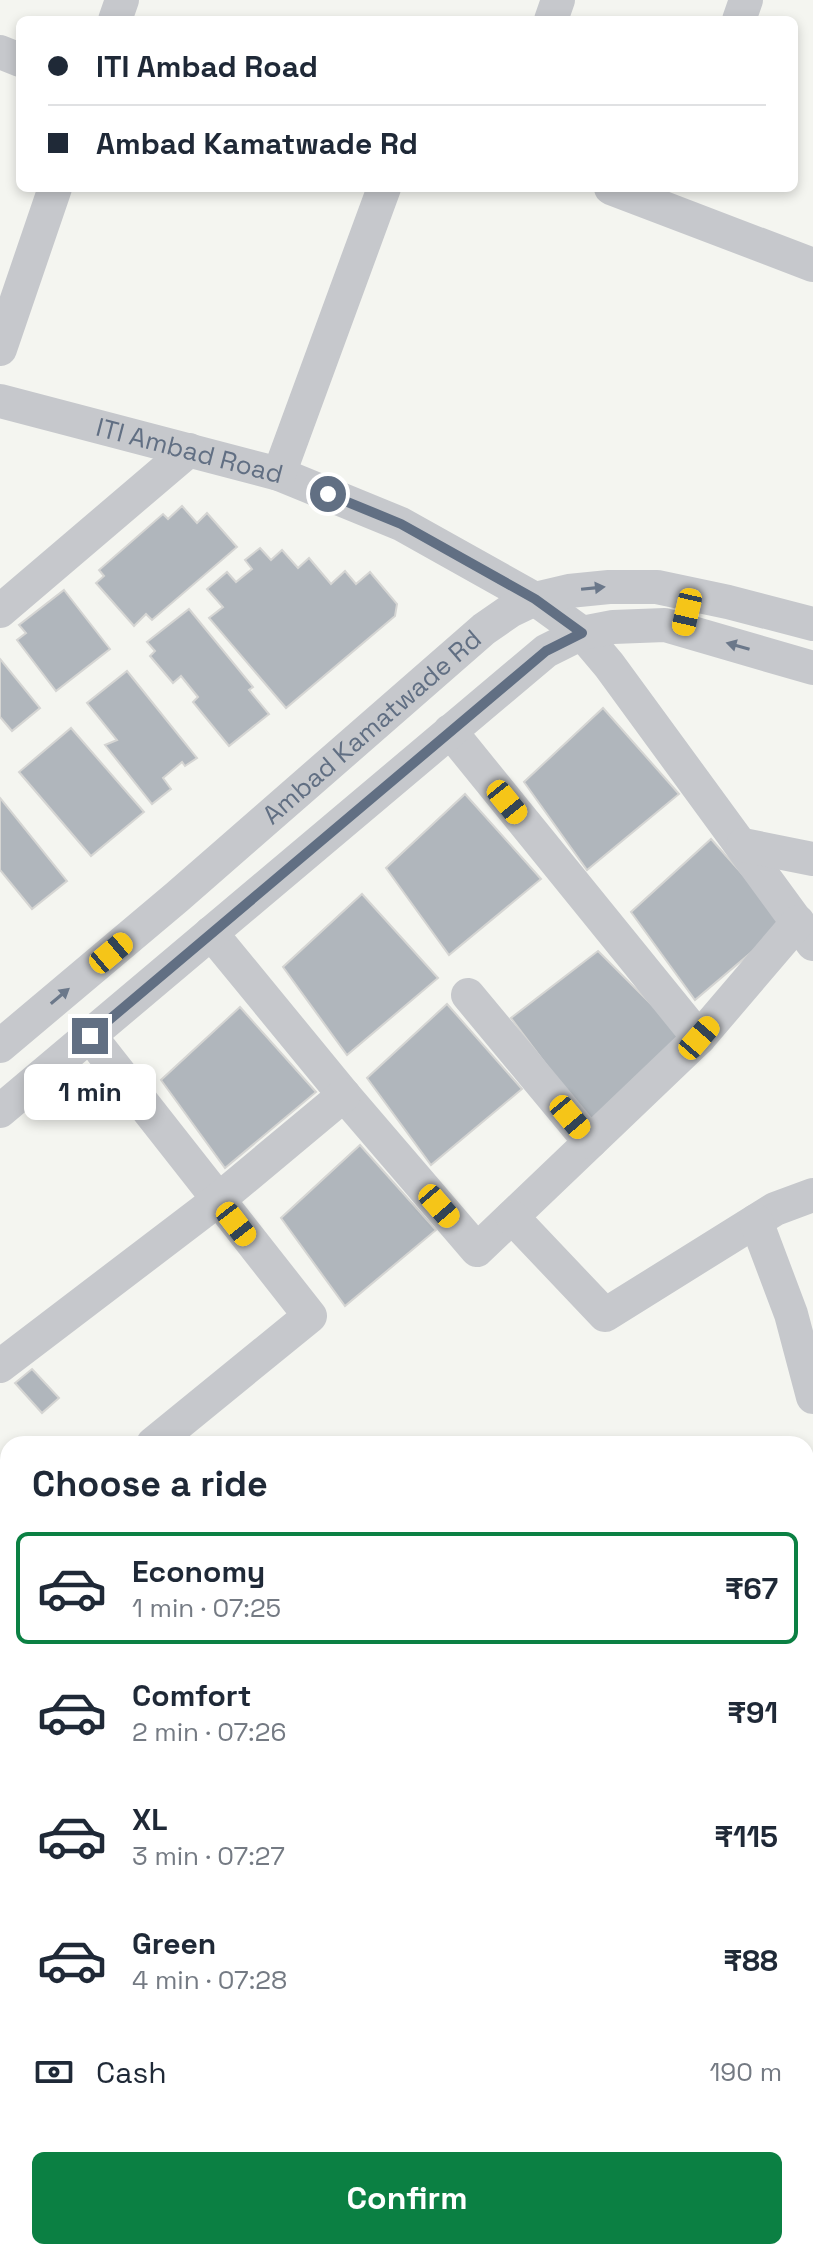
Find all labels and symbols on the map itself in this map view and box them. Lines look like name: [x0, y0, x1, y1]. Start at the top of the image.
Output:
street label: ITI Ambad Road: [93, 410, 287, 491]
route start: [310, 476, 346, 512]
one-way arrow: [581, 582, 606, 595]
car: [670, 586, 704, 638]
street label: Ambad Kamatwade Rd: [255, 622, 489, 832]
one-way arrow: [726, 639, 750, 652]
car: [483, 776, 531, 828]
car: [85, 928, 137, 978]
one-way arrow: [49, 988, 69, 1005]
car: [674, 1012, 724, 1064]
route end: [72, 1018, 108, 1054]
callout: 1 min: [24, 1064, 156, 1120]
car: [545, 1091, 595, 1143]
car: [414, 1180, 464, 1232]
car: [212, 1198, 260, 1250]

